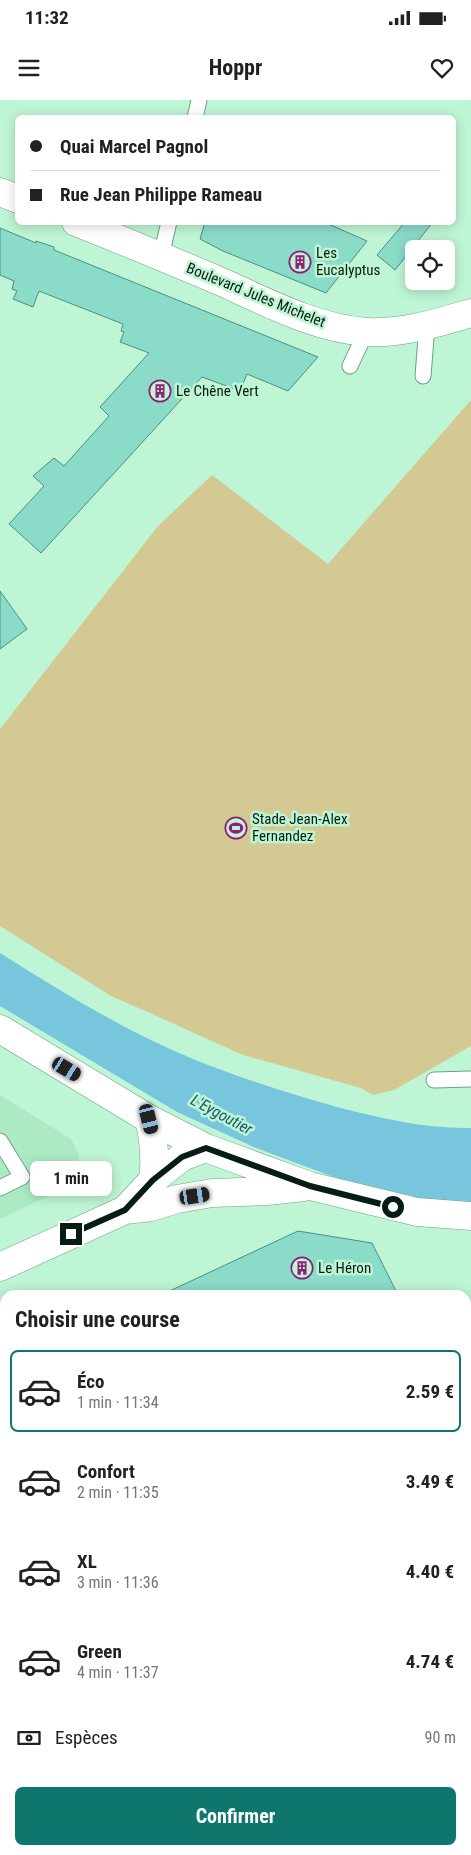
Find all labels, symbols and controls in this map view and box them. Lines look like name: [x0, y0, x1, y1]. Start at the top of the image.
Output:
text: 11:32: [25, 6, 69, 29]
icon: menu: [15, 54, 43, 82]
icon: heart: [428, 54, 456, 82]
text: Hoppr: [209, 55, 262, 80]
text: Quai Marcel Pagnol: [60, 135, 208, 158]
text: Rue Jean Philippe Rameau: [60, 183, 262, 206]
map controls: [405, 240, 455, 290]
button: locate: [405, 240, 455, 290]
place label: Les Eucalyptus: [316, 244, 380, 279]
building icon: Les Eucalyptus: [288, 250, 312, 274]
street label: Boulevard Jules Michelet: [184, 259, 328, 331]
building icon: Le Chêne Vert: [148, 379, 172, 403]
place label: Le Chêne Vert: [176, 382, 259, 400]
place label: Stade Jean-Alex Fernandez: [252, 810, 348, 845]
sports icon: Stade Jean-Alex Fernandez: [224, 816, 248, 840]
car: [50, 1055, 83, 1083]
water label: L'Eygoutier: [188, 1090, 257, 1139]
car: [138, 1103, 159, 1135]
callout: 1 min: [30, 1162, 112, 1196]
text: 1 min: [53, 1169, 89, 1188]
car: [179, 1186, 210, 1206]
route start: [382, 1196, 404, 1218]
route end: [60, 1223, 82, 1245]
building icon: Le Héron: [290, 1256, 314, 1280]
place label: Le Héron: [318, 1259, 371, 1277]
text: Choisir une course: [15, 1307, 180, 1332]
icon: car: [17, 1369, 62, 1414]
text: Éco: [77, 1370, 104, 1393]
text: 2.59 €: [406, 1380, 454, 1403]
text: 1 min · 11:34: [77, 1393, 159, 1412]
icon: car: [17, 1459, 62, 1504]
text: Confort: [77, 1460, 135, 1483]
text: 3.49 €: [406, 1470, 454, 1493]
text: 2 min · 11:35: [77, 1483, 159, 1502]
icon: car: [17, 1549, 62, 1594]
text: XL: [77, 1550, 97, 1573]
text: 4.40 €: [406, 1560, 454, 1583]
text: 3 min · 11:36: [77, 1573, 159, 1592]
icon: car: [17, 1639, 62, 1684]
text: Green: [77, 1640, 122, 1663]
text: 4.74 €: [406, 1650, 454, 1673]
text: 4 min · 11:37: [77, 1663, 159, 1682]
icon: cash: [15, 1724, 43, 1752]
text: Espèces: [55, 1726, 118, 1749]
text: 90 m: [424, 1728, 456, 1747]
button: Confirmer: [15, 1787, 456, 1845]

